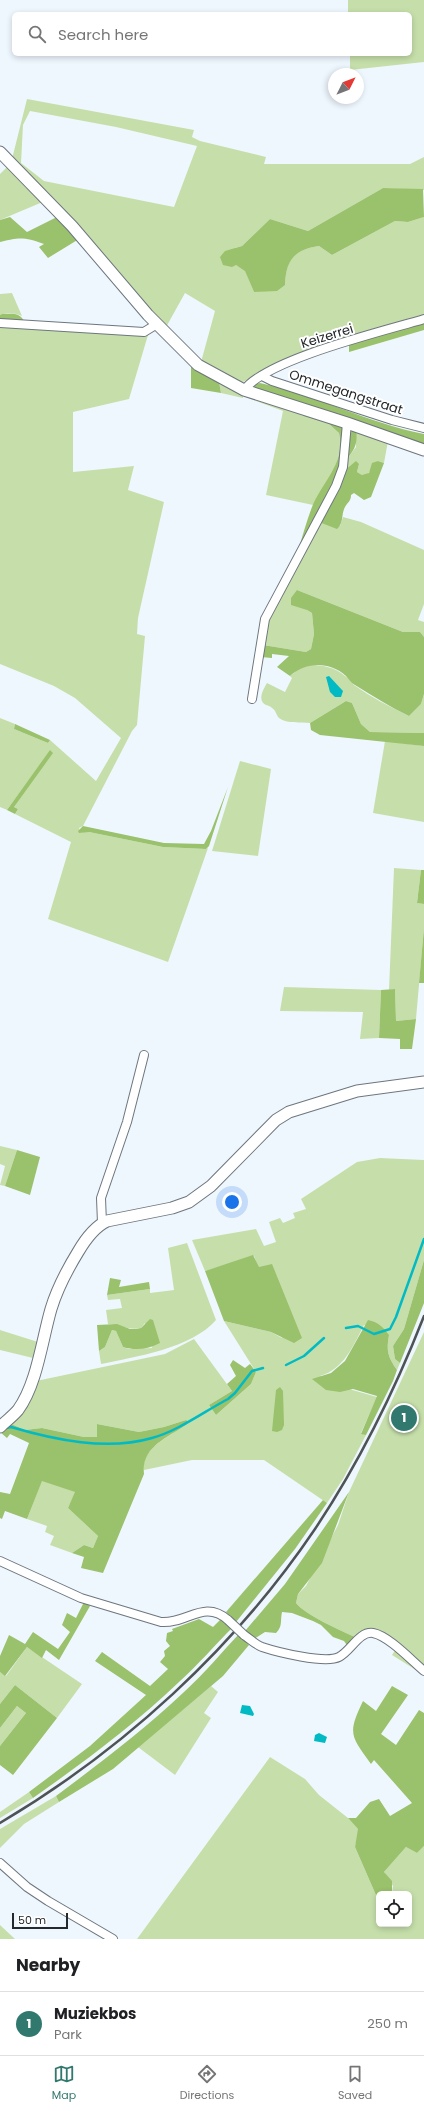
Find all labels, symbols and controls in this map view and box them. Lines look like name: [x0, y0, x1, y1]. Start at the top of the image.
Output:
search box: [12, 12, 412, 56]
icon: search: [26, 23, 48, 45]
text: Search here: [58, 24, 148, 45]
north arrow: [328, 68, 364, 104]
street label: Keizerrei: [298, 319, 356, 353]
street label: Ommegangstraat: [287, 365, 405, 419]
your location: [222, 1192, 242, 1212]
pin: 1: [391, 1403, 417, 1433]
map controls: [376, 1891, 412, 1927]
button: locate: [376, 1891, 412, 1927]
scale bar: [12, 1911, 68, 1930]
text: 50 m: [18, 1912, 46, 1928]
text: Nearby: [16, 1953, 80, 1977]
text: Muziekbos: [54, 2003, 136, 2024]
text: 1: [27, 2014, 31, 2033]
text: 250 m: [367, 2014, 408, 2033]
text: Park: [54, 2025, 82, 2044]
tab: Map: [52, 2063, 76, 2104]
tab: Directions: [180, 2063, 234, 2104]
tab: Saved: [338, 2063, 372, 2104]

